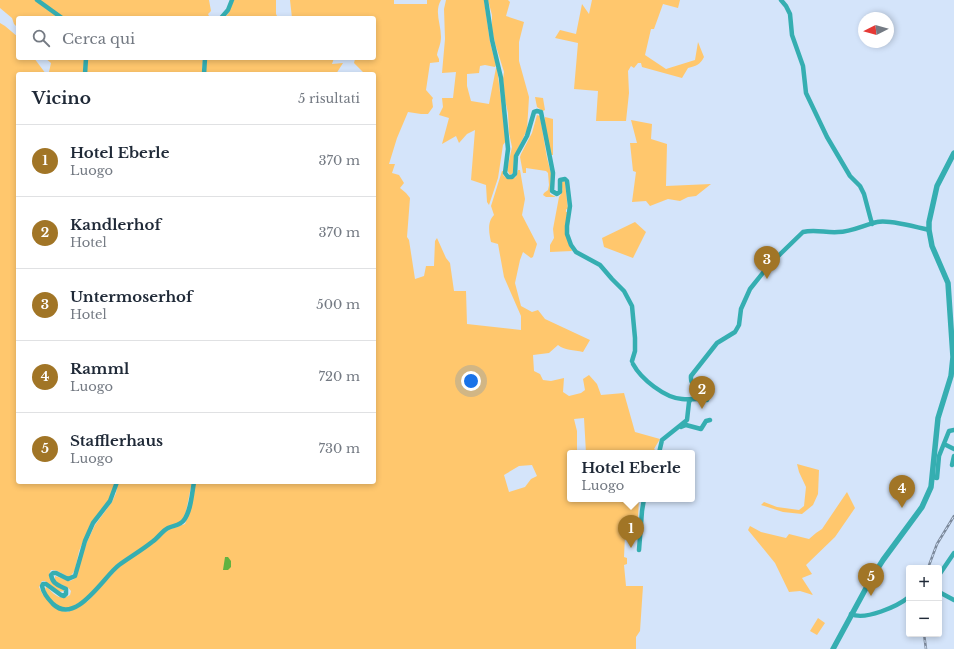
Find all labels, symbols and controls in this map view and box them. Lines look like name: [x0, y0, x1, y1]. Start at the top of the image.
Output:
north arrow: [858, 12, 894, 48]
search box: [16, 16, 376, 60]
icon: search: [30, 27, 52, 49]
text: Cerca qui: [62, 29, 135, 48]
text: Vicino: [32, 88, 91, 109]
text: 5 risultati: [298, 90, 360, 107]
text: Hotel Eberle: [70, 143, 169, 162]
text: 1: [42, 152, 48, 169]
text: 370 m: [319, 152, 360, 169]
text: Luogo: [70, 162, 113, 179]
text: Kandlerhof: [70, 215, 161, 234]
text: 2: [41, 224, 49, 241]
text: 370 m: [319, 224, 360, 241]
text: Hotel: [70, 234, 107, 251]
pin: 3: [754, 246, 780, 279]
text: Untermoserhof: [70, 287, 193, 306]
text: 3: [41, 296, 49, 313]
text: 500 m: [316, 296, 360, 313]
text: Hotel: [70, 306, 107, 323]
text: Ramml: [70, 359, 129, 378]
text: 4: [41, 368, 49, 385]
text: 720 m: [319, 368, 360, 385]
your location: [461, 371, 481, 391]
pin: 2: [689, 376, 715, 409]
text: Luogo: [70, 378, 113, 395]
text: Stafflerhaus: [70, 431, 163, 450]
text: 5: [41, 440, 49, 457]
text: 730 m: [319, 440, 360, 457]
text: Luogo: [70, 450, 113, 467]
popup: [567, 450, 695, 502]
text: Hotel Eberle: [581, 458, 681, 477]
pin: 4: [889, 475, 915, 508]
text: Luogo: [581, 477, 624, 494]
pin: 1: [618, 515, 644, 548]
pin: 5: [858, 563, 884, 596]
map controls: [906, 565, 942, 637]
button: +: [906, 565, 942, 601]
button: −: [906, 601, 942, 637]

